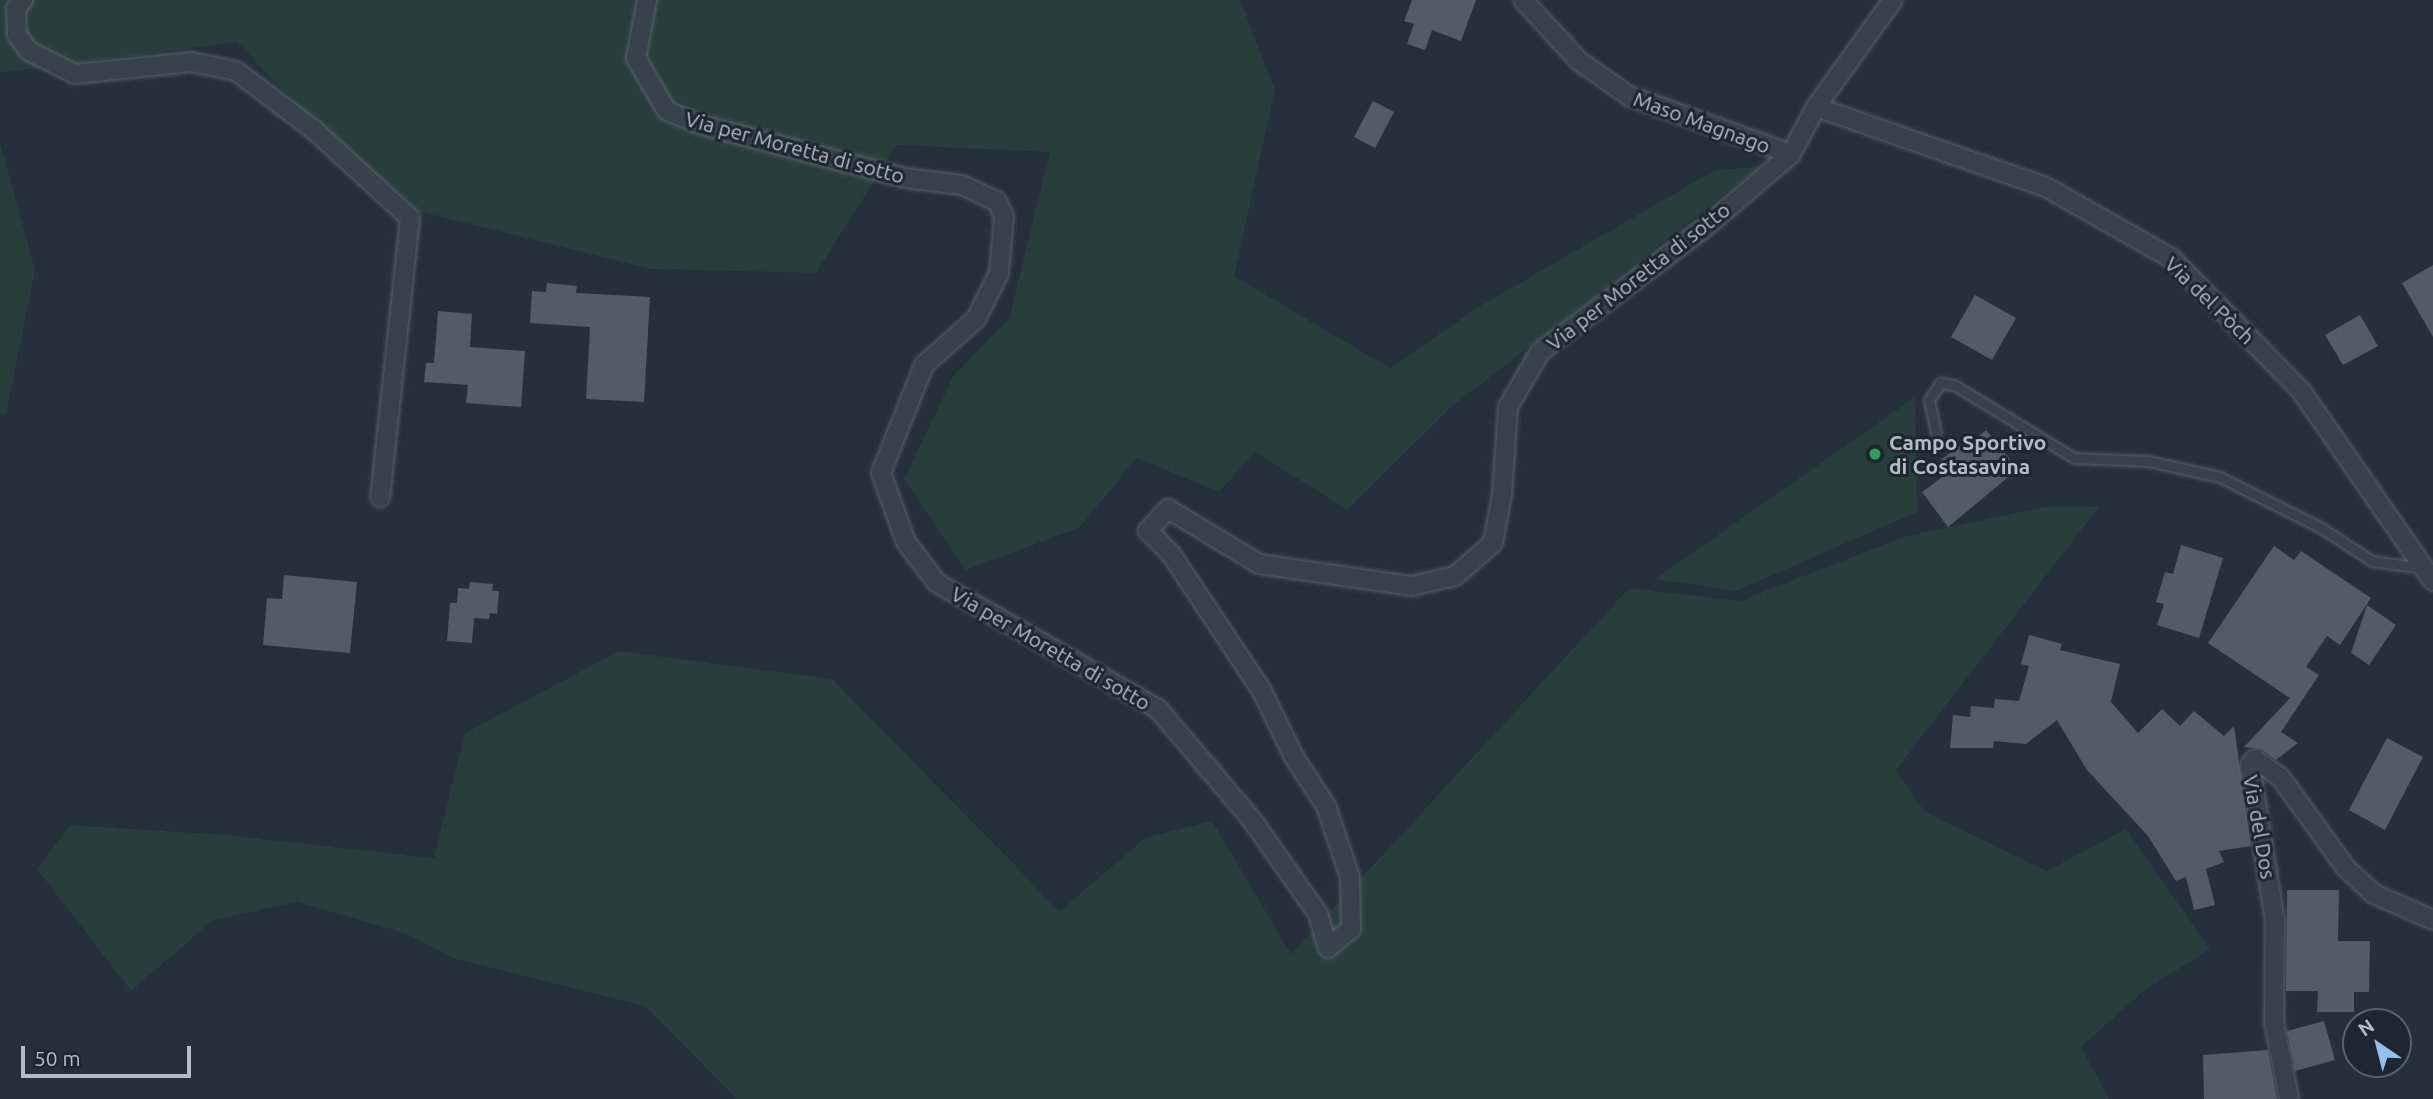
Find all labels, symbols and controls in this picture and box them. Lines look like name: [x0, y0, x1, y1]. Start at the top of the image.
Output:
street label: Maso Magnago: [1630, 86, 1774, 158]
street label: Via per Moretta di sotto: [683, 106, 907, 188]
street label: Via per Moretta di sotto: [1541, 197, 1735, 355]
street label: Via del Pòch: [2160, 251, 2260, 349]
place label: Campo Sportivo di Costasavina: [1889, 429, 2046, 479]
marker: Campo Sportivo di Costasavina: [1867, 446, 1883, 462]
street label: Via per Moretta di sotto: [947, 581, 1155, 715]
street label: Via del Dos: [2238, 773, 2282, 881]
north arrow: [2342, 1008, 2412, 1078]
text: N: [2354, 1014, 2378, 1041]
scale bar: [24, 1032, 194, 1076]
text: 50 m: [34, 1046, 81, 1070]

